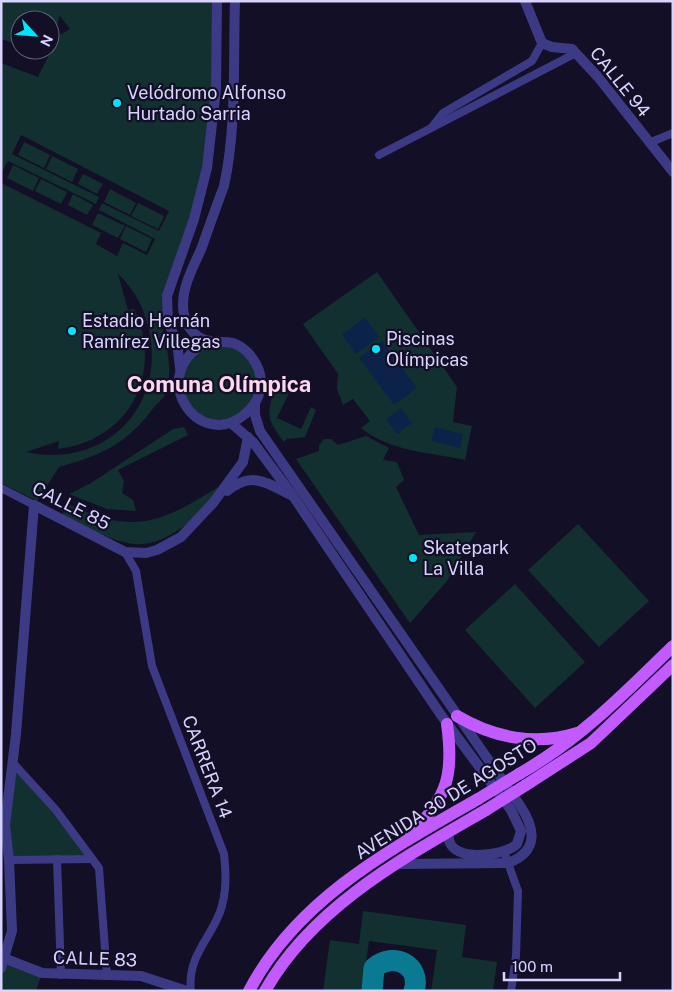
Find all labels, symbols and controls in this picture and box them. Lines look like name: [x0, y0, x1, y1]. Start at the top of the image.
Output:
north arrow: [10, 10, 60, 60]
text: N: [37, 32, 56, 49]
street label: CALLE 94: [586, 43, 655, 121]
place label: Velódromo Alfonso Hurtado Sarria: [127, 82, 286, 124]
marker: Velódromo Alfonso Hurtado Sarria: [111, 97, 123, 109]
place label: Estadio Hernán Ramírez Villegas: [82, 310, 220, 352]
marker: Estadio Hernán Ramírez Villegas: [66, 325, 78, 337]
place label: Piscinas Olímpicas: [386, 328, 468, 370]
marker: Piscinas Olímpicas: [370, 343, 382, 355]
district label: Comuna Olímpica: [127, 371, 311, 397]
street label: CALLE 85: [29, 477, 114, 534]
place label: Skatepark La Villa: [423, 537, 509, 579]
marker: Skatepark La Villa: [407, 552, 419, 564]
street label: CARRERA 14: [178, 712, 237, 821]
street label: AVENIDA 30 DE AGOSTO: [351, 734, 541, 863]
street label: CALLE 83: [53, 947, 137, 970]
scale bar: [504, 950, 620, 982]
text: 100 m: [512, 958, 553, 975]

